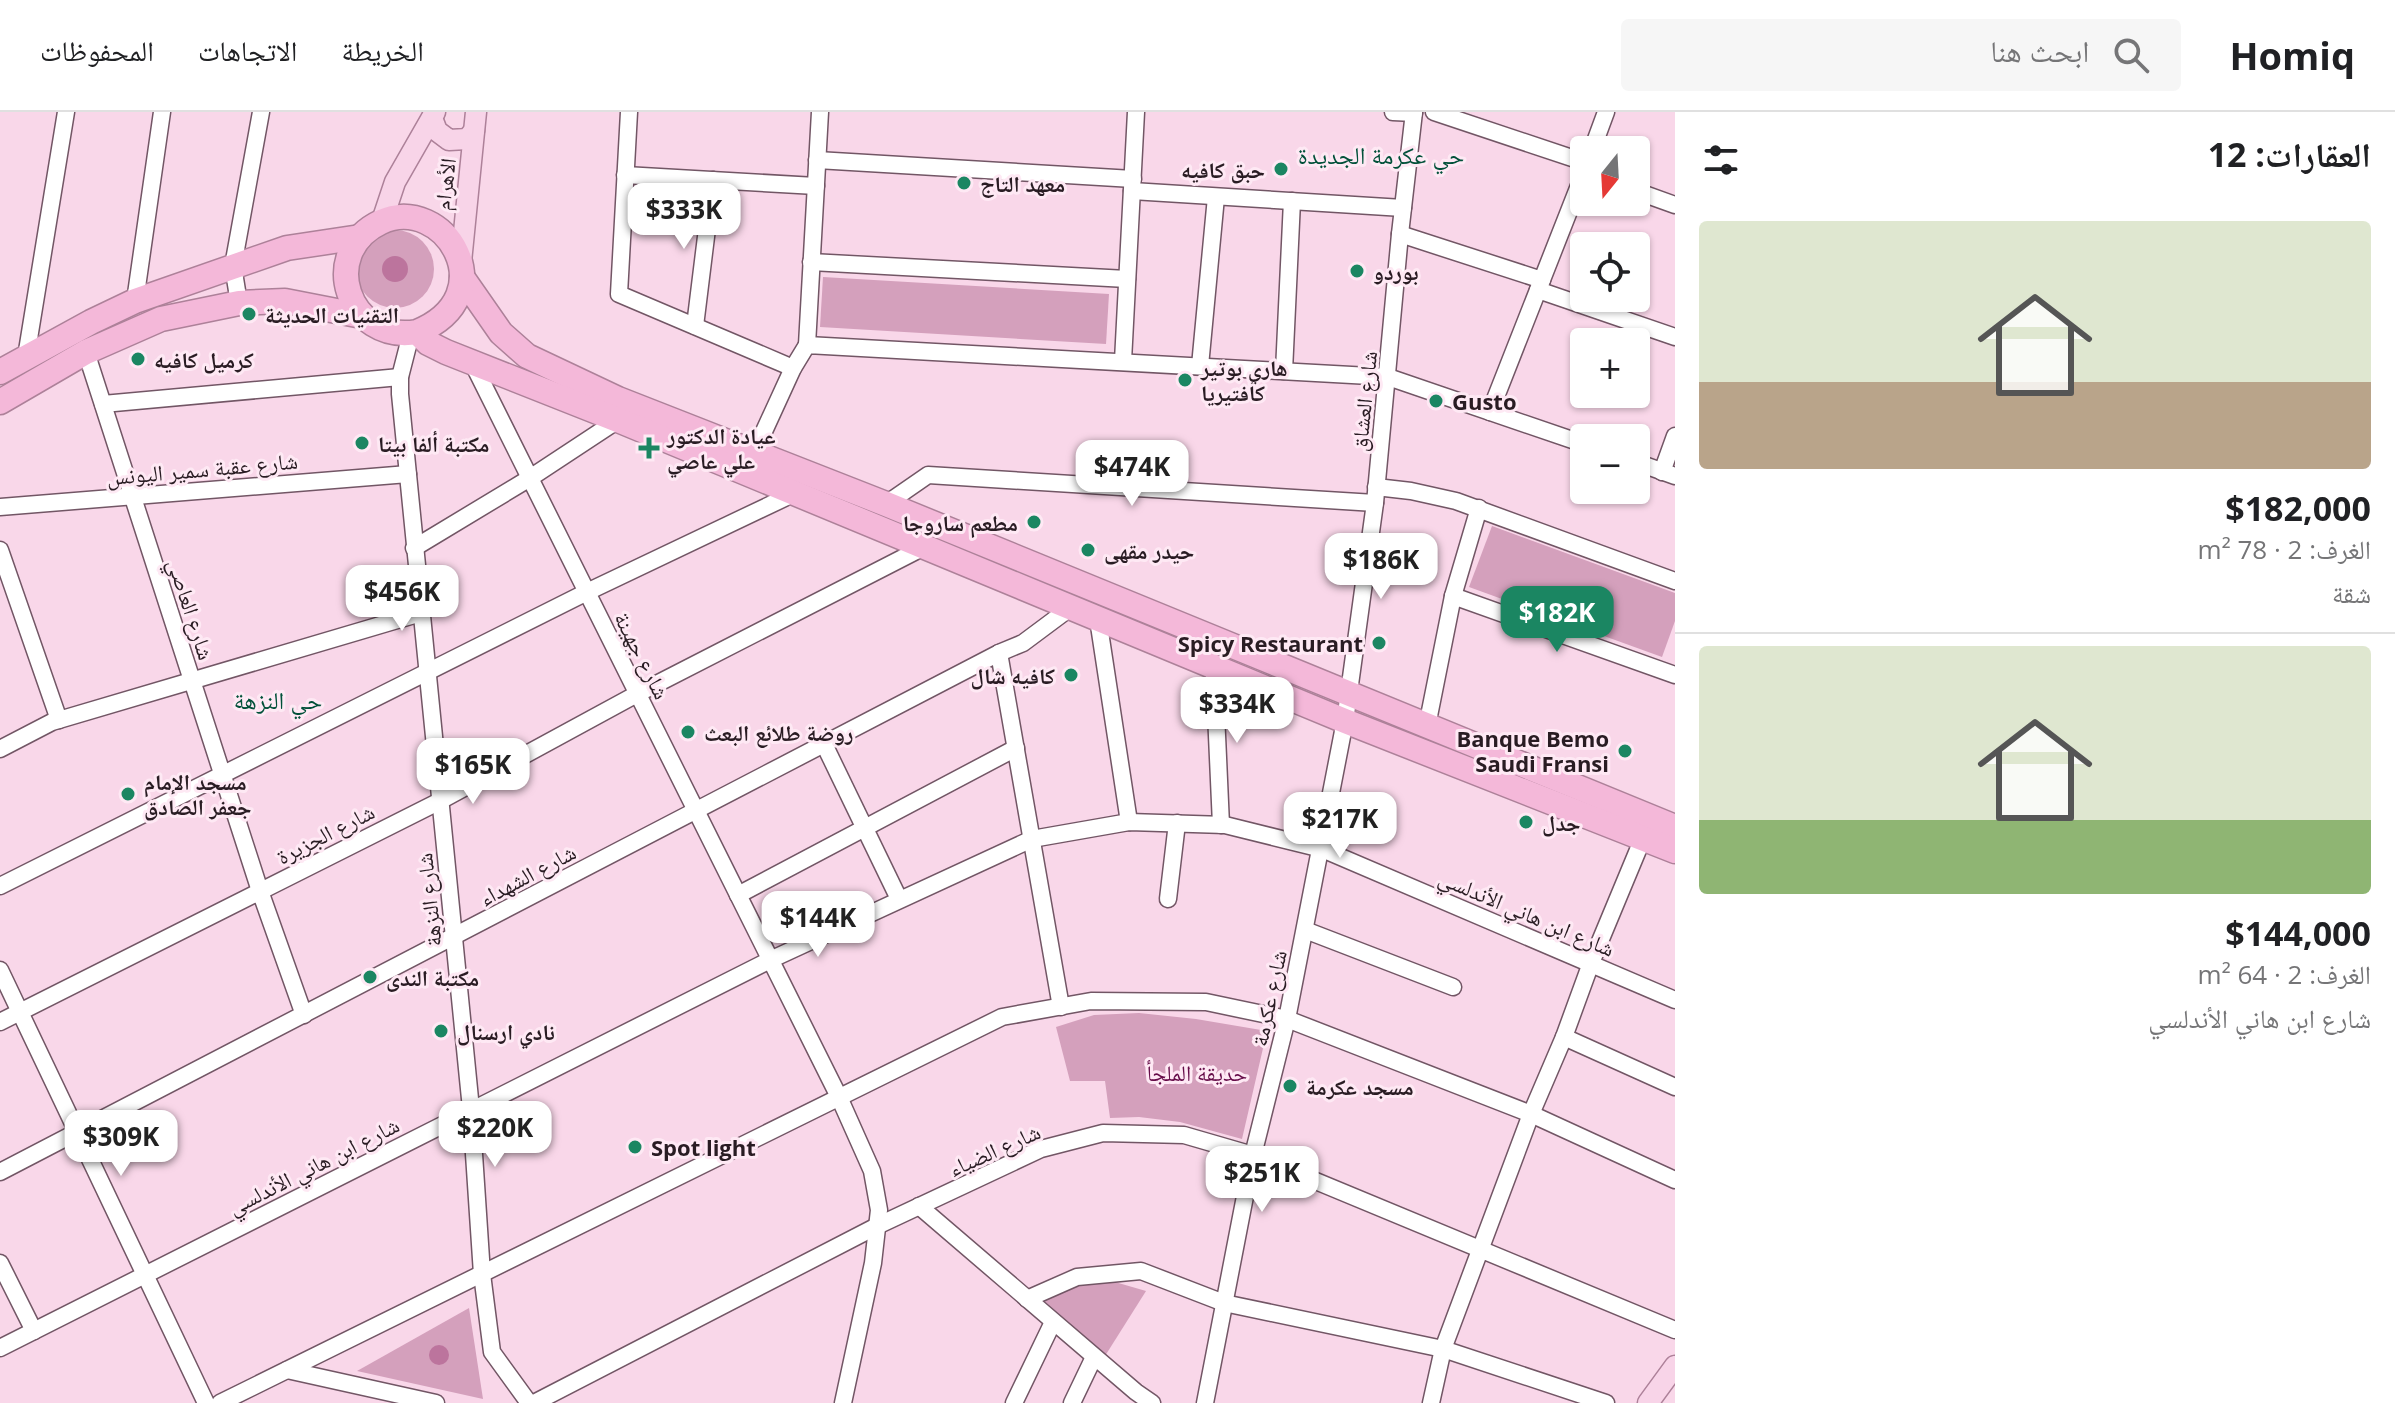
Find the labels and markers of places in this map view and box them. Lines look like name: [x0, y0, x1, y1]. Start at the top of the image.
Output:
place label: حبق كافيه: [1181, 154, 1265, 184]
marker: حبق كافيه: [1272, 160, 1290, 178]
place label: معهد التاج: [980, 168, 1065, 198]
marker: معهد التاج: [955, 174, 973, 192]
pin: $333K: [628, 183, 740, 251]
place label: بوردو: [1373, 256, 1419, 286]
marker: بوردو: [1348, 262, 1366, 280]
place label: التقنيات الحديثة: [265, 299, 399, 329]
marker: التقنيات الحديثة: [240, 305, 258, 323]
place label: كرميل كافيه: [154, 344, 254, 374]
marker: كرميل كافيه: [129, 350, 147, 368]
place label: هاري بوتير كافتيريا: [1200, 352, 1288, 407]
marker: هاري بوتير كافتيريا: [1176, 371, 1194, 389]
place label: Gusto: [1452, 386, 1517, 416]
marker: Gusto: [1427, 392, 1445, 410]
place label: عيادة الدكتور علي عاصي: [666, 420, 776, 478]
place label: مكتبة ألفا بيتا: [378, 428, 489, 458]
marker: مكتبة ألفا بيتا: [353, 434, 371, 452]
marker: عيادة الدكتور علي عاصي: [638, 437, 660, 459]
pin: $474K: [1076, 440, 1188, 508]
place label: مطعم ساروجا: [903, 507, 1018, 538]
marker: مطعم ساروجا: [1025, 513, 1043, 531]
pin: $186K: [1325, 533, 1437, 601]
place label: حيدر مقهى: [1104, 535, 1194, 565]
marker: حيدر مقهى: [1079, 541, 1097, 559]
pin: $456K: [346, 565, 458, 633]
pin: $182K: [1501, 586, 1613, 654]
place label: Spicy Restaurant: [1178, 628, 1363, 658]
marker: Spicy Restaurant: [1370, 634, 1388, 652]
place label: كافيه شال: [970, 660, 1055, 690]
marker: كافيه شال: [1062, 666, 1080, 684]
pin: $334K: [1181, 677, 1293, 745]
place label: روضة طلائع البعث: [704, 717, 853, 748]
marker: روضة طلائع البعث: [679, 723, 697, 741]
place label: Banque Bemo Saudi Fransi: [1456, 723, 1609, 778]
pin: $165K: [417, 738, 529, 806]
marker: Banque Bemo Saudi Fransi: [1616, 742, 1634, 760]
place label: مسجد الإمام جعفر الصادق: [144, 766, 252, 821]
marker: مسجد الإمام جعفر الصادق: [119, 785, 137, 803]
pin: $217K: [1284, 792, 1396, 860]
place label: جدل: [1542, 807, 1580, 837]
marker: جدل: [1517, 813, 1535, 831]
pin: $144K: [762, 891, 874, 959]
place label: مكتبة الندى: [386, 962, 479, 992]
marker: مكتبة الندى: [361, 968, 379, 986]
place label: نادي ارسنال: [457, 1016, 555, 1049]
marker: نادي ارسنال: [432, 1022, 450, 1040]
place label: مسجد عكرمة: [1306, 1071, 1414, 1101]
marker: مسجد عكرمة: [1281, 1077, 1299, 1095]
pin: $220K: [439, 1101, 551, 1169]
pin: $309K: [65, 1110, 177, 1178]
place label: Spot light: [651, 1132, 756, 1162]
marker: Spot light: [626, 1138, 644, 1156]
pin: $251K: [1206, 1146, 1318, 1214]

